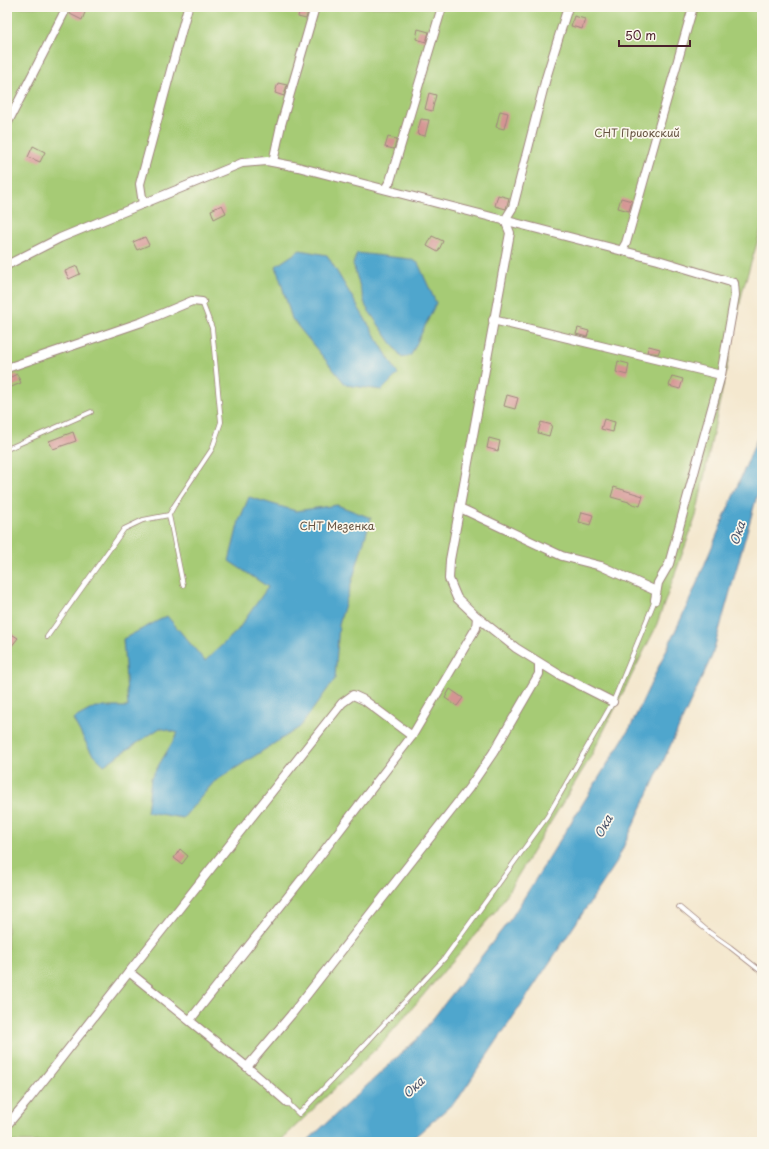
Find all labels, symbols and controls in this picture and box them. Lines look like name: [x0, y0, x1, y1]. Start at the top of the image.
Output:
scale bar: [619, 22, 690, 48]
text: 50 m: [625, 26, 656, 44]
park label: СНТ Приокский: [594, 124, 680, 141]
park label: СНТ Мезенка: [300, 517, 375, 534]
water label: Ока: [725, 518, 749, 547]
water label: Ока: [589, 811, 617, 841]
water label: Ока: [398, 1072, 428, 1102]

